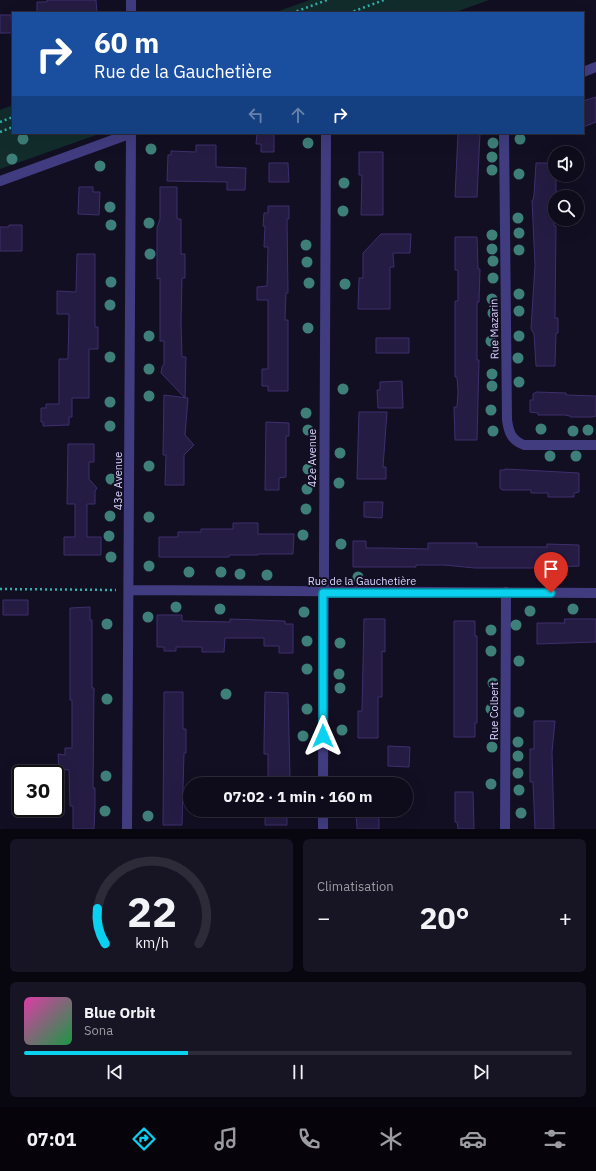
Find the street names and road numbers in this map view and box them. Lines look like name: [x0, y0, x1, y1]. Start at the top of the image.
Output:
street label: Rue Mazarin: [486, 299, 502, 359]
street label: 42e Avenue: [305, 429, 319, 487]
street label: 43e Avenue: [111, 452, 125, 510]
street label: Rue de la Gauchetière: [308, 574, 416, 588]
street label: Rue Colbert: [487, 682, 501, 740]

